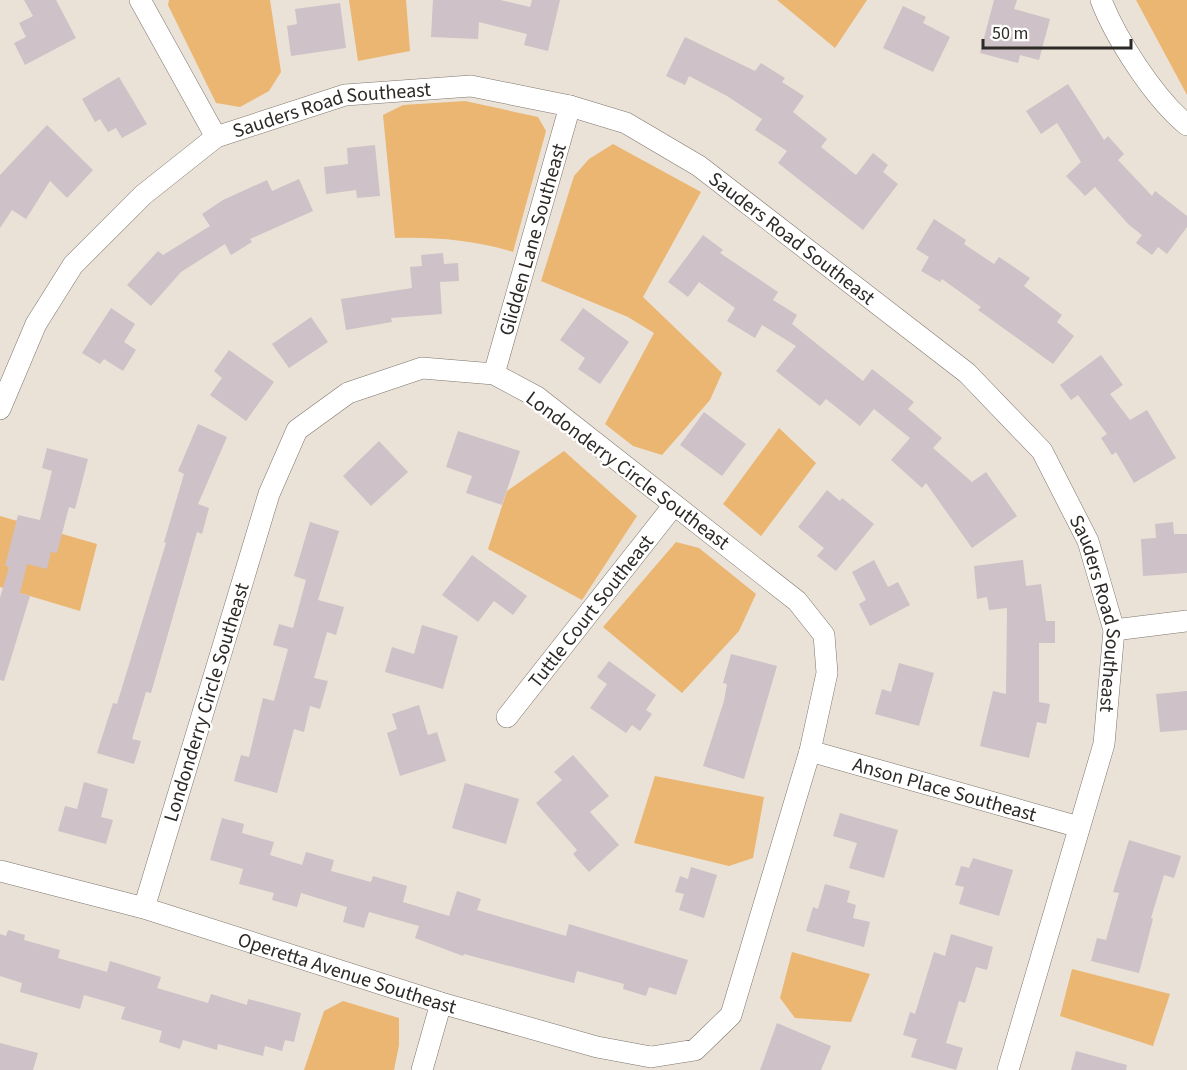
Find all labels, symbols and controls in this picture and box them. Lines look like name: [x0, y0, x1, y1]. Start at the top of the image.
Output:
scale bar: [983, 12, 1132, 50]
text: 50 m: [992, 21, 1028, 46]
street label: Sauders Road Southeast: [229, 76, 432, 146]
street label: Glidden Lane Southeast: [493, 140, 574, 339]
street label: Sauders Road Southeast: [702, 165, 881, 312]
street label: Londonderry Circle Southeast: [520, 385, 735, 557]
street label: Sauders Road Southeast: [1062, 510, 1127, 714]
street label: Tuttle Court Southeast: [522, 529, 661, 694]
street label: Londonderry Circle Southeast: [157, 579, 257, 825]
street label: Anson Place Southeast: [849, 751, 1040, 829]
street label: Operetta Avenue Southeast: [234, 926, 460, 1022]

